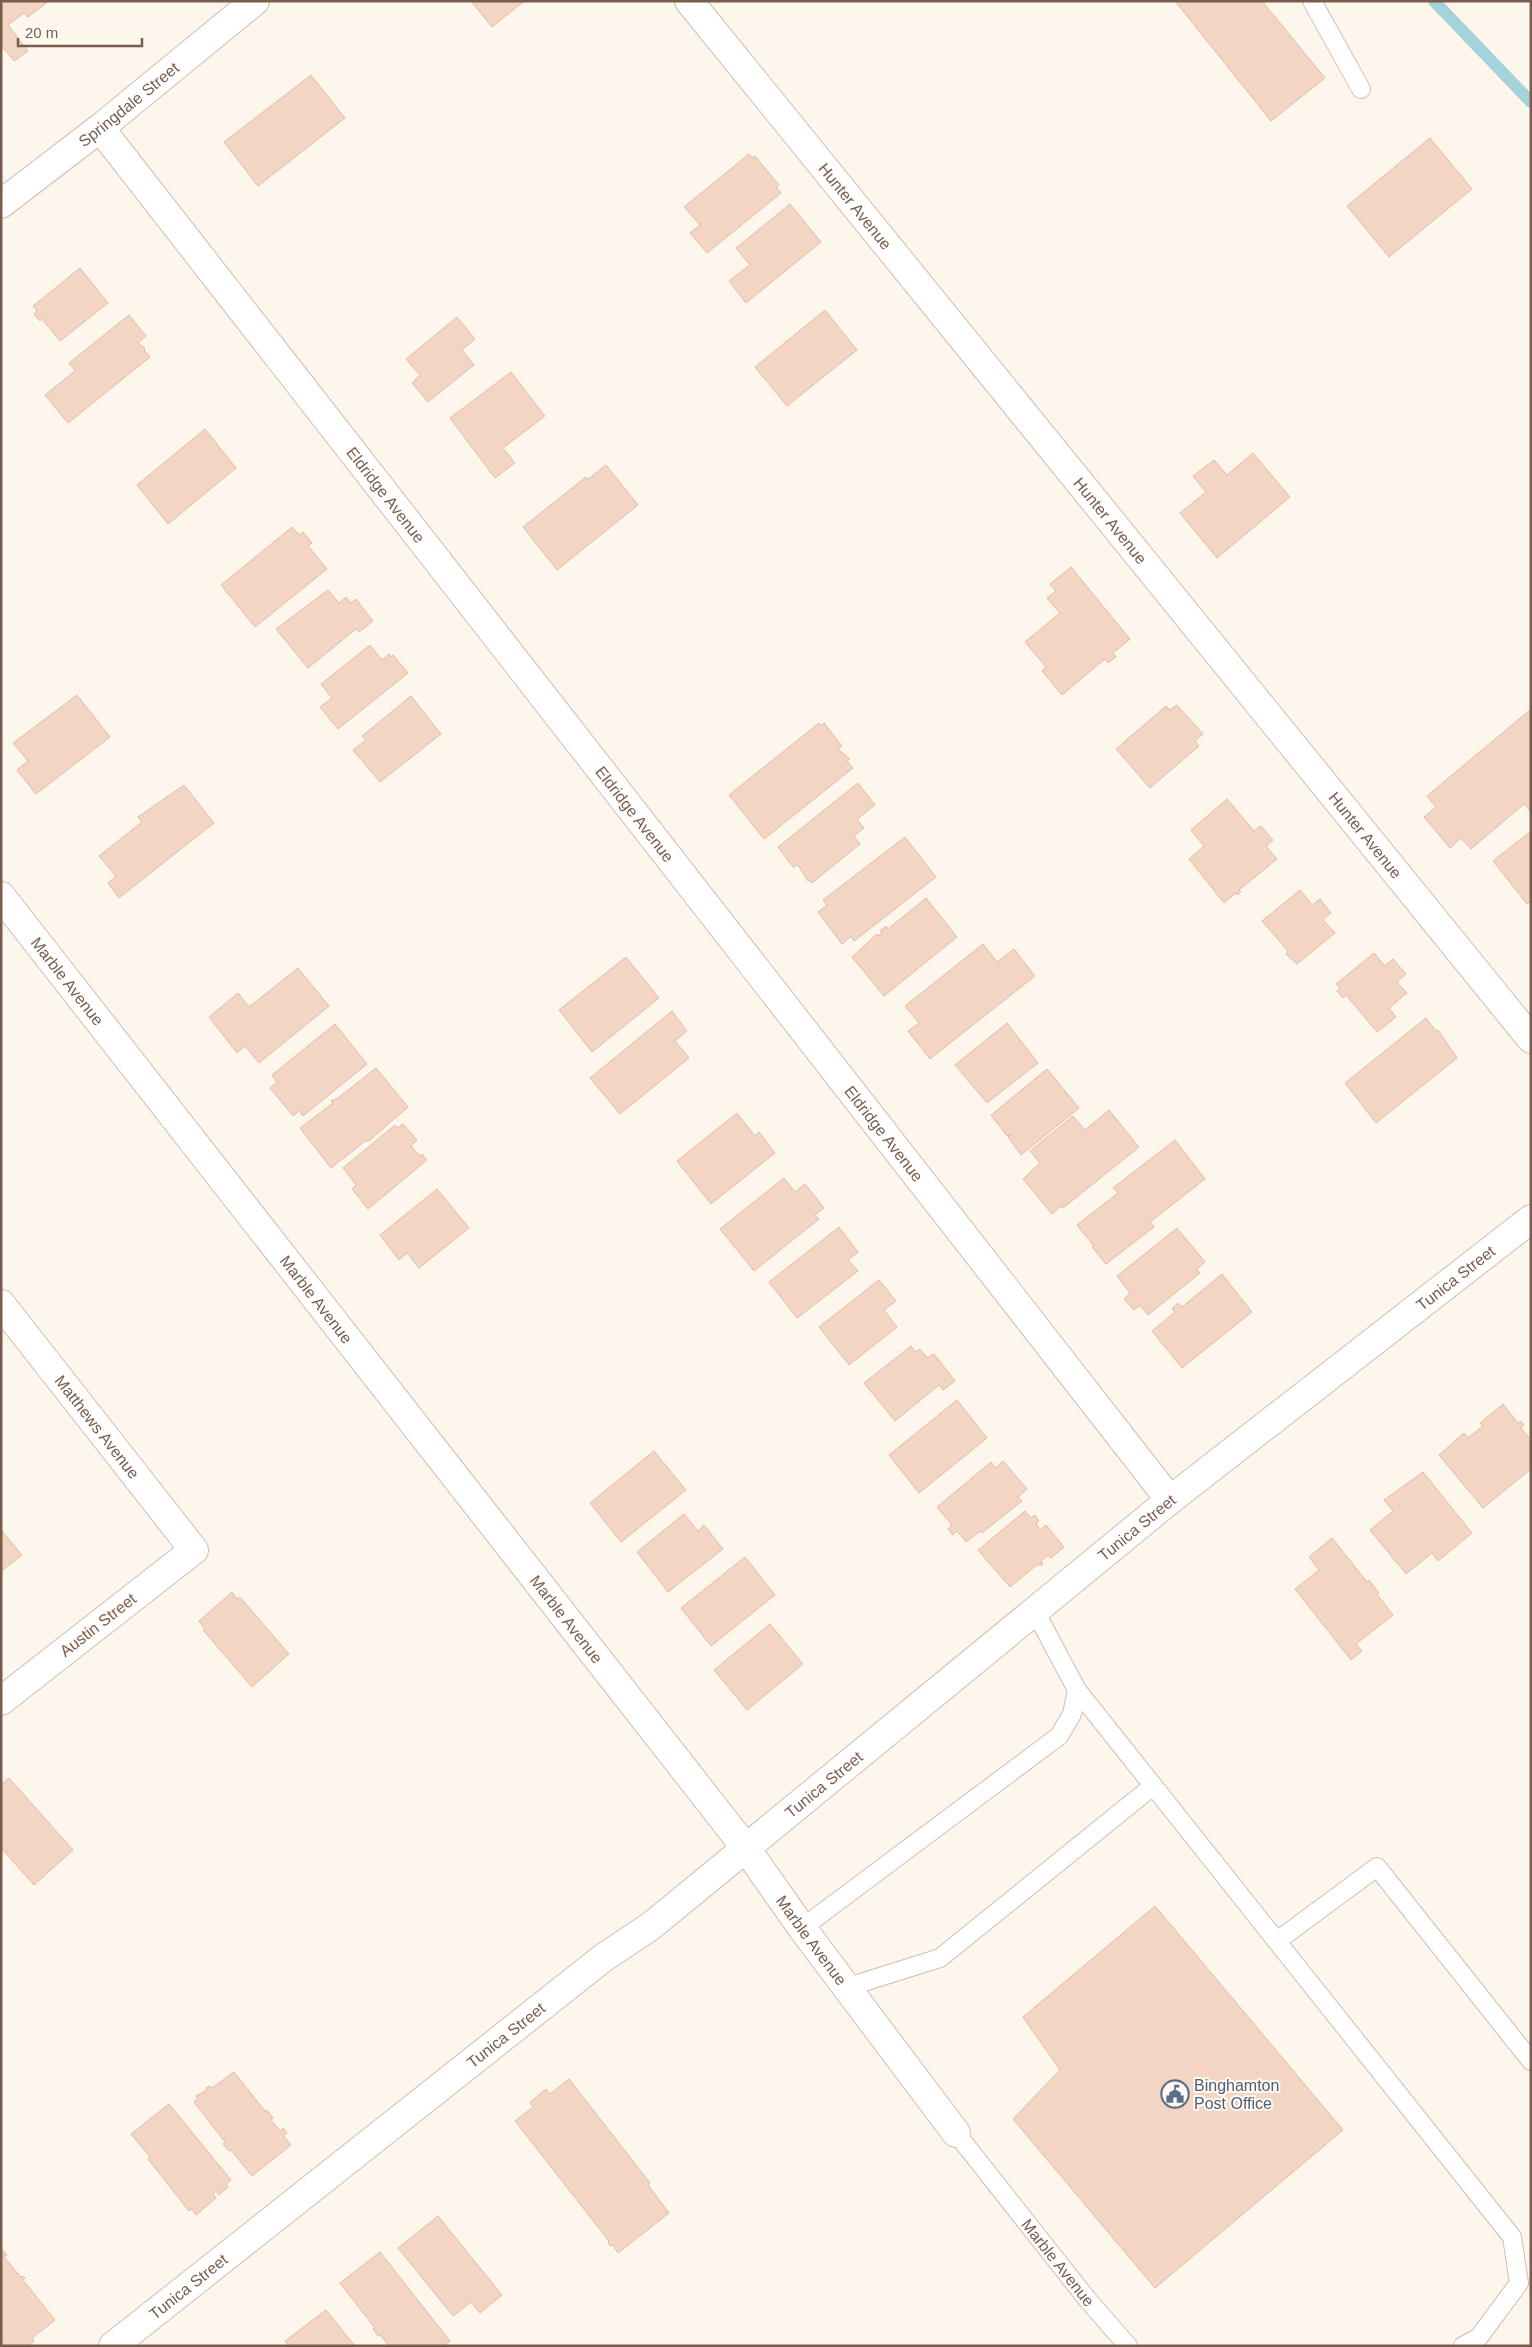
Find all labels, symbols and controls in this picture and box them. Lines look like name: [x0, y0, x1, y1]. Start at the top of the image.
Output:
scale bar: [18, 15, 141, 47]
text: 20 m: [25, 24, 58, 41]
street label: Springdale Street: [75, 58, 182, 150]
street label: Hunter Avenue: [815, 160, 895, 252]
street label: Eldridge Avenue: [343, 444, 428, 546]
street label: Hunter Avenue: [1071, 474, 1150, 567]
street label: Eldridge Avenue: [593, 763, 678, 865]
street label: Hunter Avenue: [1326, 789, 1406, 882]
street label: Marble Avenue: [28, 934, 107, 1028]
street label: Eldridge Avenue: [842, 1082, 927, 1185]
street label: Tunica Street: [1413, 1242, 1499, 1314]
street label: Marble Avenue: [277, 1252, 356, 1347]
street label: Matthews Avenue: [52, 1372, 143, 1482]
street label: Tunica Street: [1095, 1490, 1179, 1564]
street label: Marble Avenue: [527, 1572, 606, 1666]
street label: Austin Street: [57, 1590, 140, 1660]
street label: Tunica Street: [782, 1747, 866, 1821]
street label: Marble Avenue: [773, 1892, 850, 1988]
street label: Tunica Street: [463, 1999, 549, 2071]
place label: Binghamton Post Office: [1194, 2077, 1279, 2112]
public building icon: Binghamton Post Office: [1160, 2079, 1190, 2109]
street label: Marble Avenue: [1019, 2215, 1098, 2310]
street label: Tunica Street: [146, 2250, 231, 2322]

